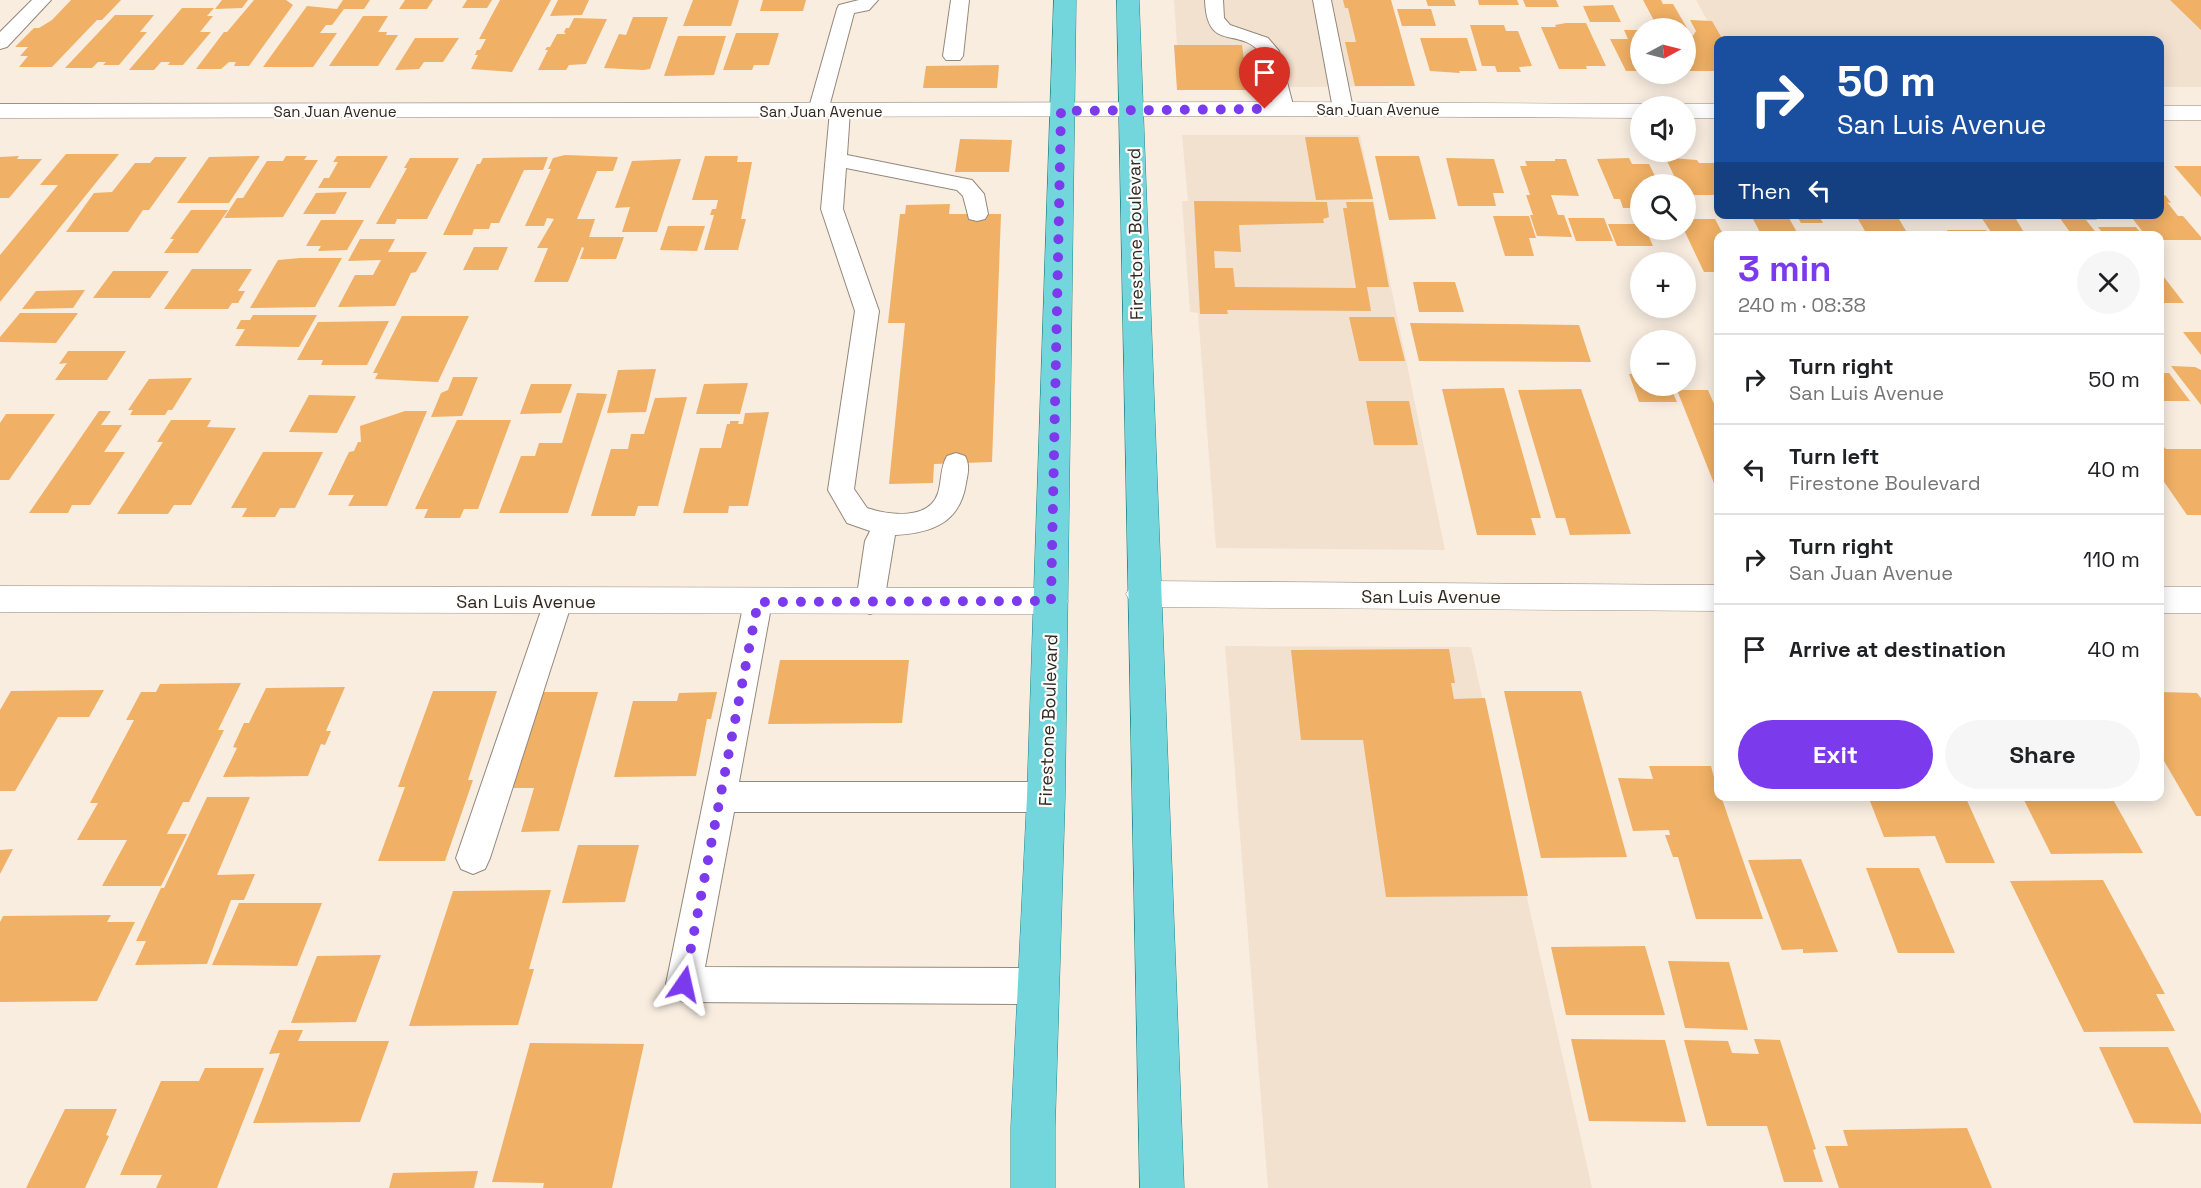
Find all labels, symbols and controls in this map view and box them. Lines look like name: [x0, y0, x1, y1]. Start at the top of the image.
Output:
north arrow: [1630, 18, 1696, 84]
map controls: [1630, 18, 1696, 396]
pin: [1239, 47, 1290, 109]
text: 50 m: [1837, 55, 1936, 108]
icon: arrive: [1248, 56, 1281, 89]
icon: right: [1738, 60, 1816, 138]
button: sound: [1630, 96, 1696, 162]
street label: San Juan Avenue: [1316, 100, 1440, 119]
street label: San Juan Avenue: [273, 102, 397, 121]
street label: San Juan Avenue: [759, 102, 883, 121]
text: San Luis Avenue: [1837, 107, 2047, 142]
street label: Firestone Boulevard: [1122, 148, 1148, 320]
button: search: [1630, 174, 1696, 240]
icon: left: [1803, 174, 1836, 207]
text: Then: [1738, 177, 1791, 205]
text: 3 min: [1738, 246, 1832, 292]
button: close: [2077, 251, 2140, 314]
button: +: [1630, 252, 1696, 318]
text: 240 m · 08:38: [1738, 292, 1866, 318]
button: −: [1630, 330, 1696, 396]
text: Turn right: [1789, 352, 1894, 380]
icon: right: [1738, 363, 1771, 396]
text: 50 m: [2088, 365, 2140, 393]
text: San Luis Avenue: [1789, 380, 1944, 406]
text: Turn left: [1789, 442, 1879, 470]
icon: left: [1738, 453, 1771, 486]
text: 40 m: [2088, 455, 2140, 483]
text: Firestone Boulevard: [1789, 470, 1981, 496]
text: Turn right: [1789, 532, 1894, 560]
icon: right: [1738, 543, 1771, 576]
text: 110 m: [2083, 545, 2140, 573]
text: San Juan Avenue: [1789, 560, 1953, 586]
street label: San Luis Avenue: [1361, 585, 1501, 608]
street label: San Luis Avenue: [456, 590, 596, 613]
street label: Firestone Boulevard: [1033, 633, 1063, 807]
icon: arrive: [1738, 633, 1771, 666]
text: Arrive at destination: [1789, 635, 2006, 663]
text: 40 m: [2088, 635, 2140, 663]
button: Exit: [1738, 720, 1933, 789]
button: Share: [1945, 720, 2140, 789]
position arrow: [652, 952, 716, 1016]

